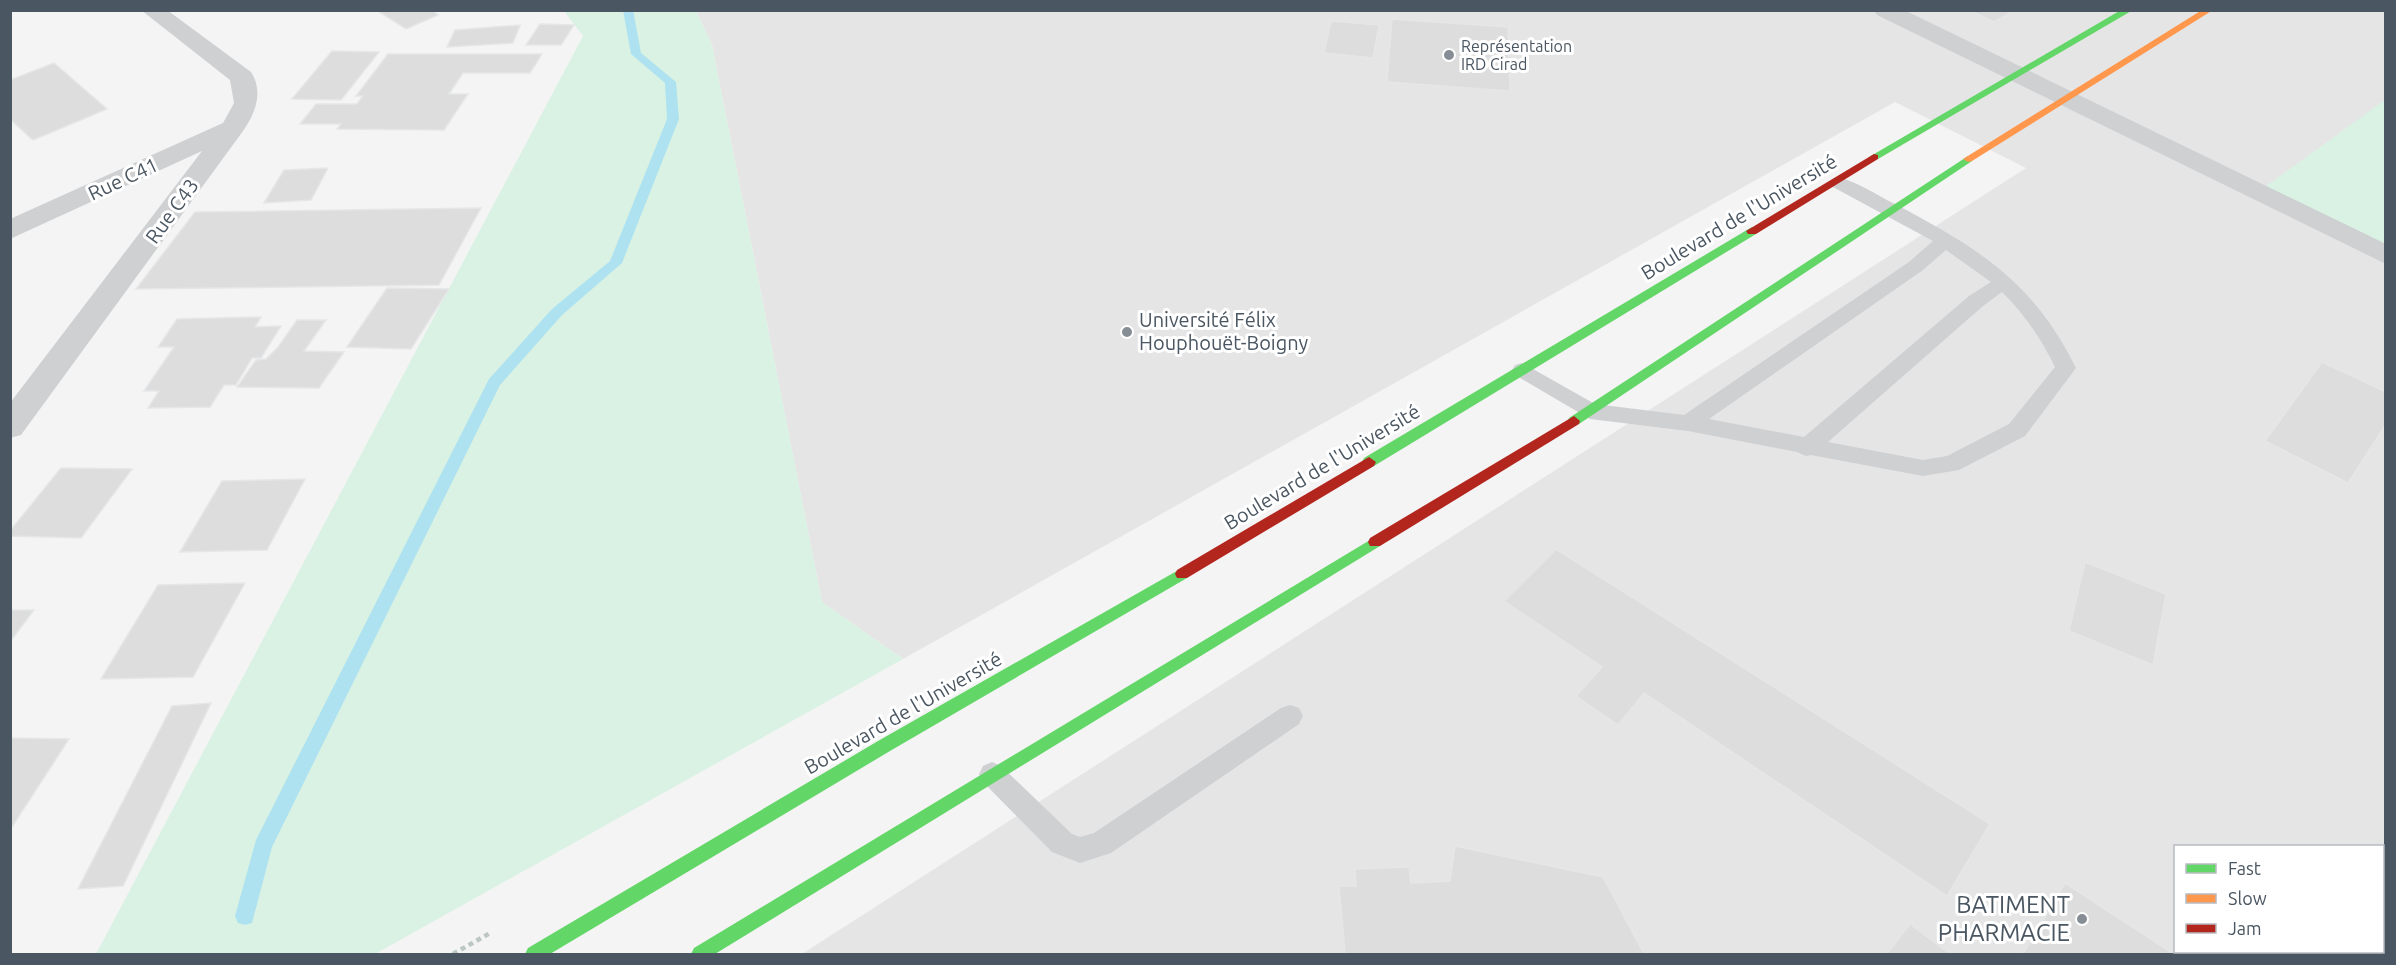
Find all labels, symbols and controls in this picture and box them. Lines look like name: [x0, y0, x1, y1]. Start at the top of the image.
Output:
place label: Représentation IRD Cirad: [1461, 37, 1572, 73]
marker: Représentation IRD Cirad: [1442, 48, 1456, 62]
street label: Boulevard de l'Université: [1637, 149, 1841, 284]
street label: Rue C41: [84, 152, 161, 205]
street label: Rue C43: [140, 174, 203, 248]
place label: Université Félix Houphouët-Boigny: [1139, 308, 1308, 354]
marker: Université Félix Houphouët-Boigny: [1120, 325, 1134, 339]
street label: Boulevard de l'Université: [1220, 399, 1424, 534]
street label: Boulevard de l'Université: [800, 647, 1005, 779]
legend: [2174, 845, 2384, 953]
text: Fast: [2228, 858, 2261, 878]
text: Slow: [2228, 888, 2267, 908]
place label: BATIMENT PHARMACIE: [1938, 891, 2070, 946]
marker: BATIMENT PHARMACIE: [2075, 912, 2089, 926]
text: Jam: [2228, 918, 2262, 938]

